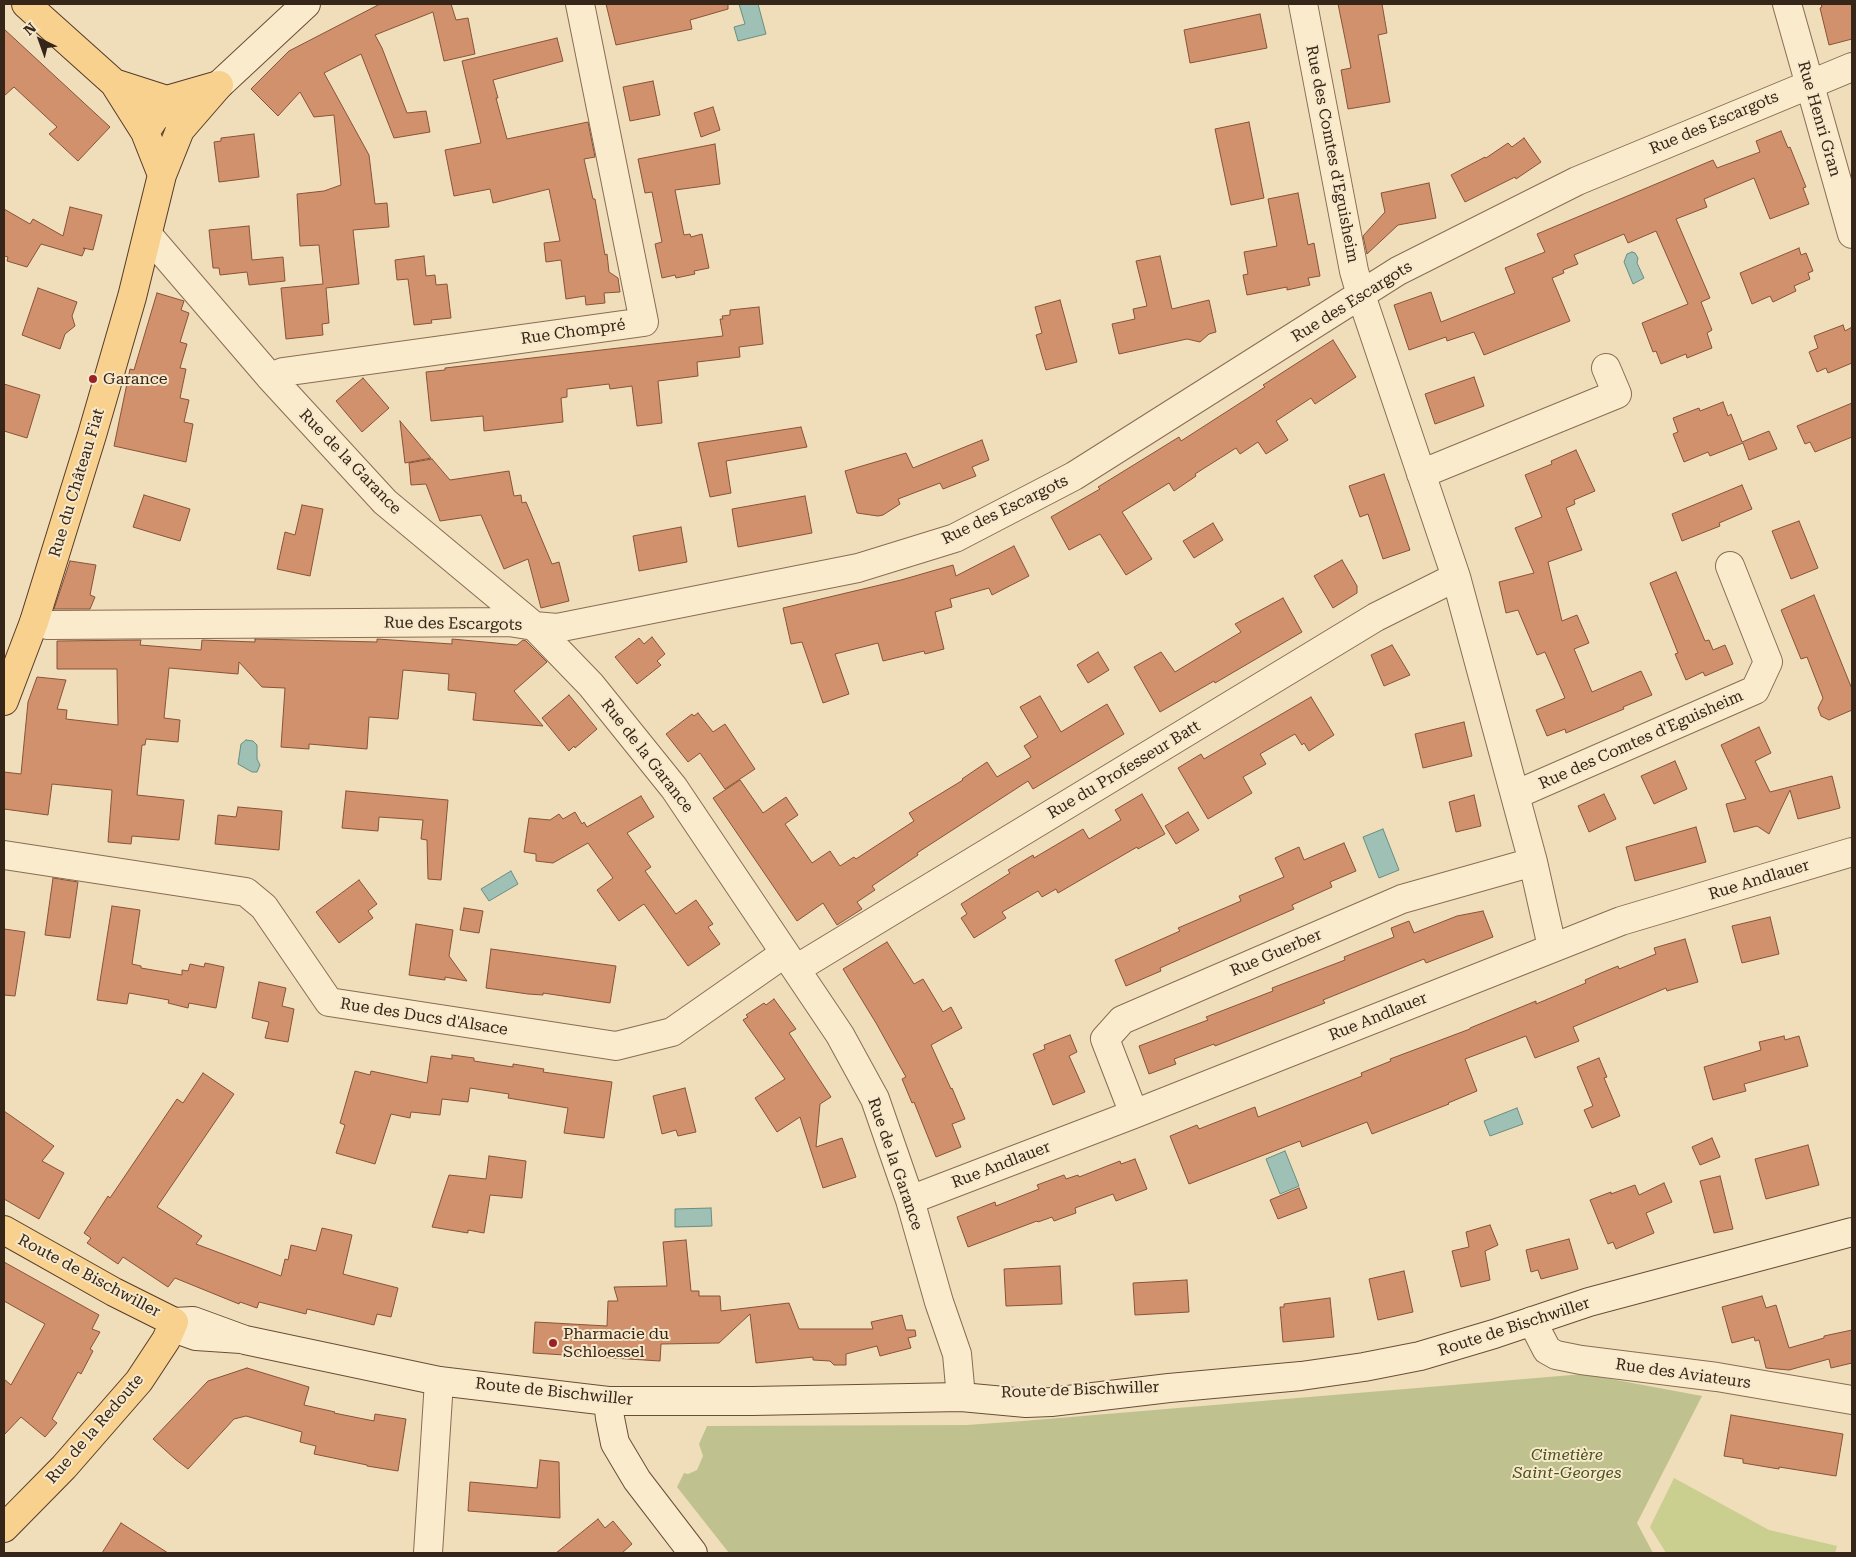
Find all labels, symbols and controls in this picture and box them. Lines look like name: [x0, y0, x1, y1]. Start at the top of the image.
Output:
north arrow: [15, 15, 65, 65]
text: N: [21, 19, 39, 38]
street label: Rue des Comtes d'Eguisheim: [1301, 44, 1363, 264]
street label: Rue Henri Gran: [1793, 59, 1845, 179]
street label: Rue des Escargots: [1647, 87, 1781, 159]
street label: Rue des Escargots: [1288, 257, 1416, 347]
street label: Rue Chompré: [519, 315, 627, 349]
place label: Garance: [103, 369, 167, 389]
marker: Garance: [87, 373, 99, 385]
street label: Rue de la Garance: [295, 405, 405, 519]
street label: Rue du Château Fiat: [45, 406, 109, 560]
street label: Rue des Escargots: [939, 471, 1071, 549]
street label: Rue des Escargots: [384, 613, 522, 635]
street label: Rue des Comtes d'Eguisheim: [1536, 686, 1746, 794]
street label: Rue de la Garance: [597, 695, 697, 817]
street label: Rue du Professeur Batt: [1044, 717, 1204, 823]
street label: Rue Andlauer: [1706, 856, 1812, 904]
street label: Rue Guerber: [1227, 925, 1325, 981]
street label: Rue Andlauer: [1326, 989, 1430, 1045]
street label: Rue des Ducs d'Alsace: [339, 994, 509, 1040]
street label: Rue de la Garance: [863, 1095, 927, 1233]
street label: Rue Andlauer: [949, 1137, 1053, 1193]
street label: Route de Bischwiller: [15, 1230, 163, 1322]
street label: Route de Bischwiller: [1436, 1293, 1592, 1361]
place label: Pharmacie du Schloessel: [563, 1324, 669, 1362]
marker: Pharmacie du Schloessel: [547, 1337, 559, 1349]
street label: Rue des Aviateurs: [1614, 1355, 1752, 1393]
street label: Rue de la Redoute: [42, 1370, 148, 1488]
street label: Route de Bischwiller: [474, 1374, 634, 1410]
street label: Route de Bischwiller: [1000, 1378, 1160, 1402]
park label: Cimetière Saint-Georges: [1513, 1445, 1621, 1483]

